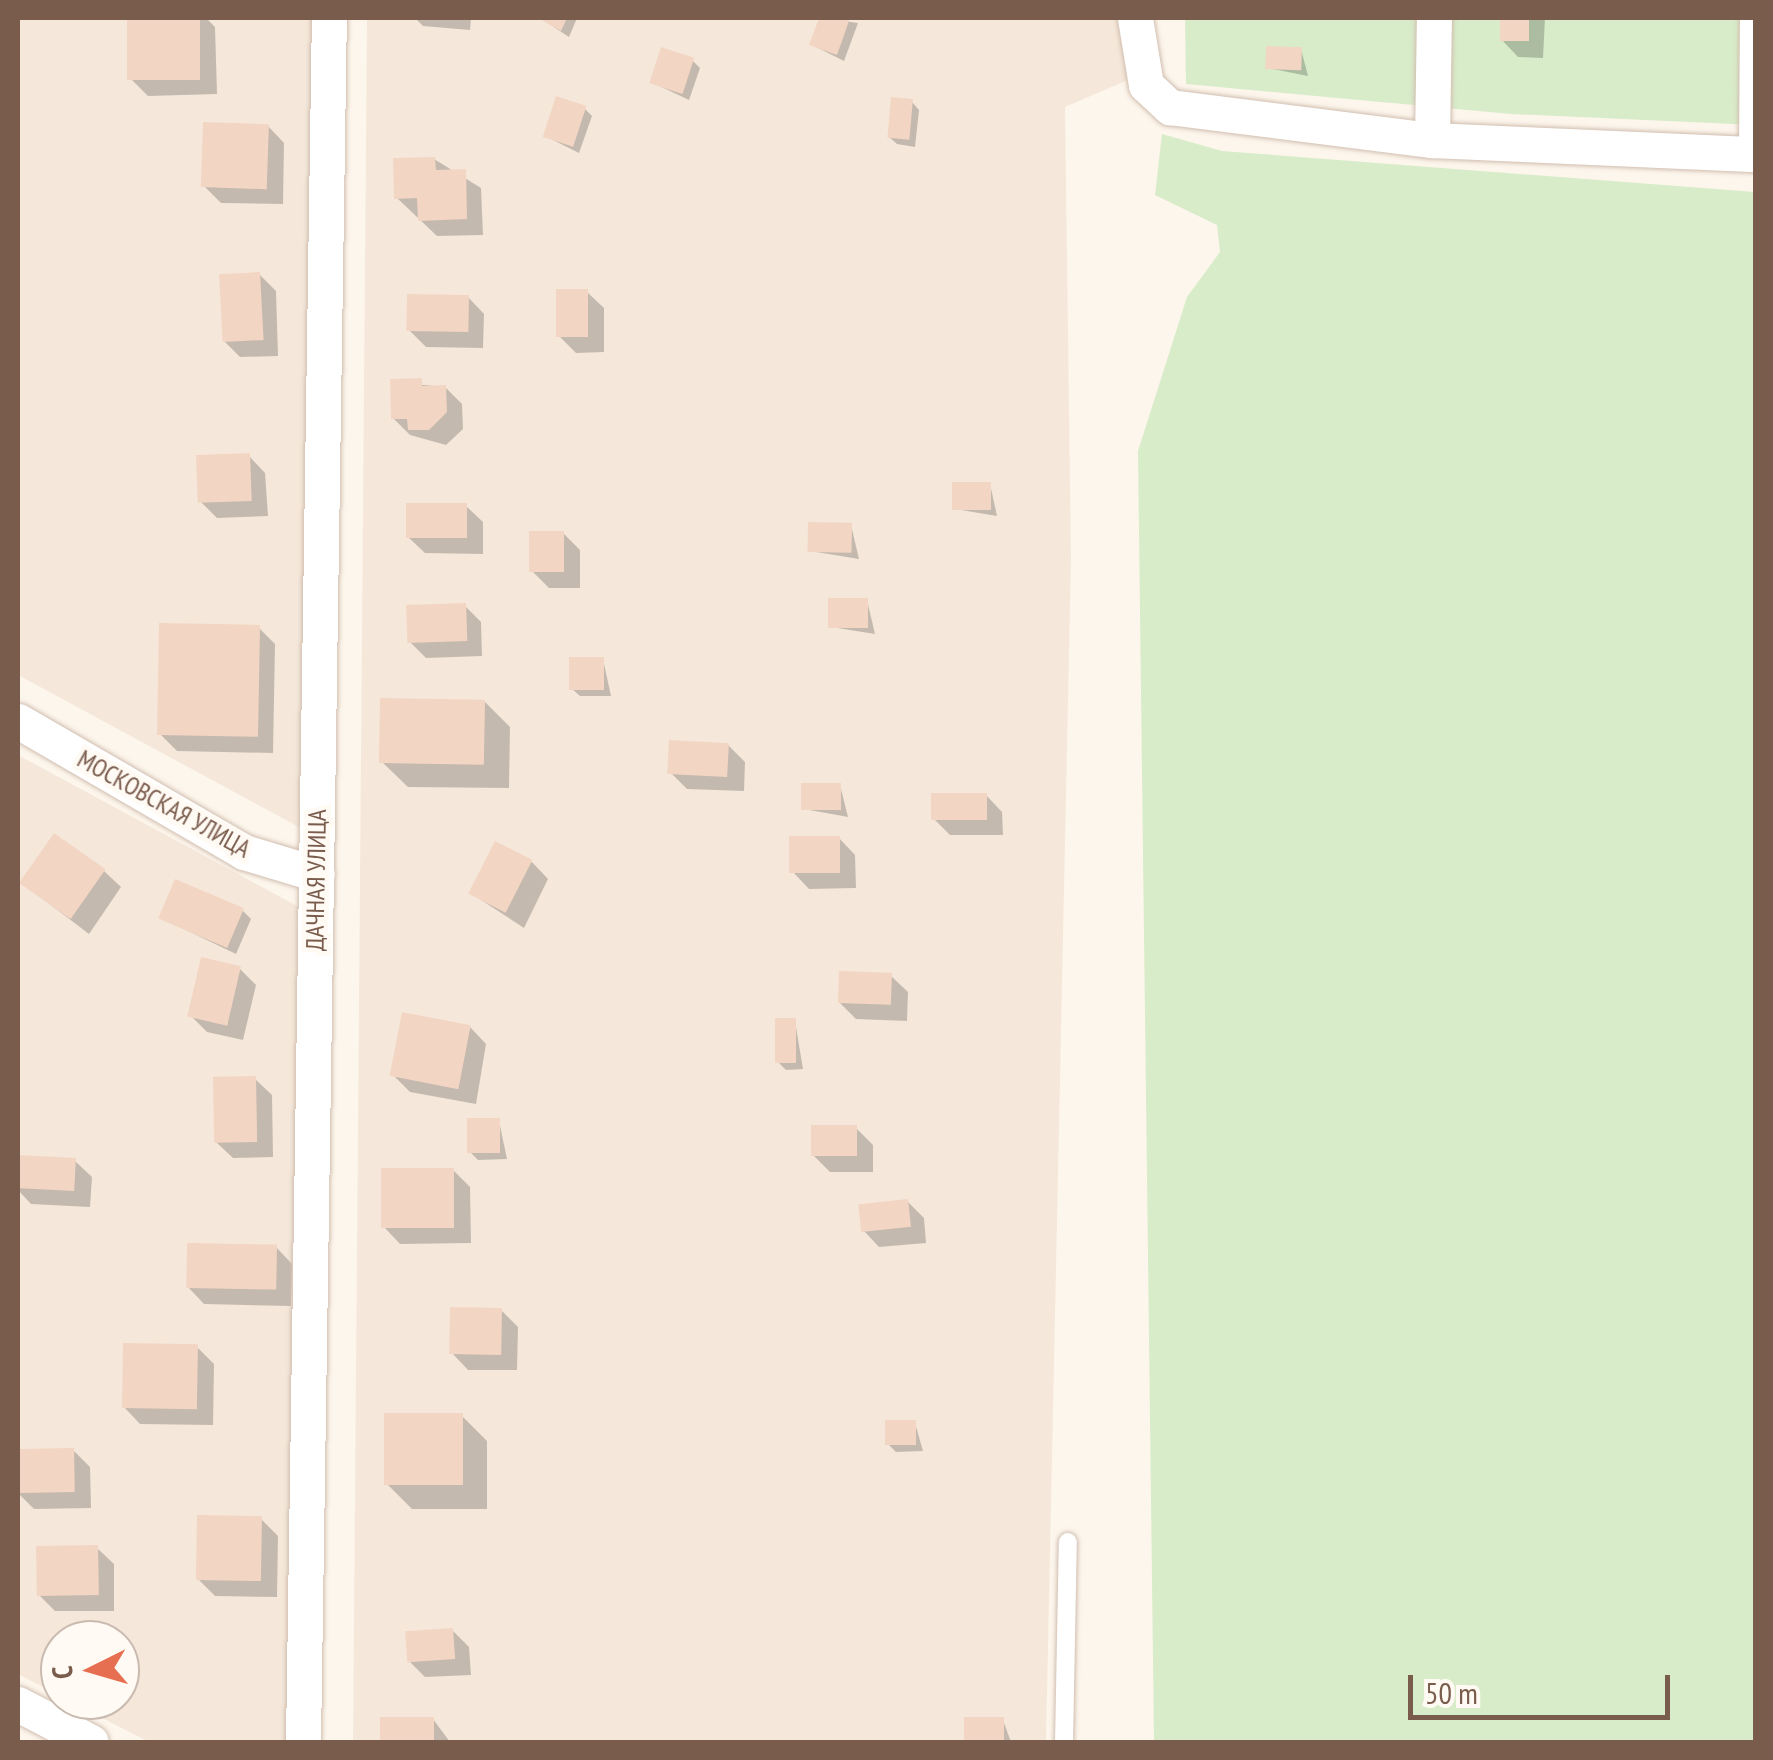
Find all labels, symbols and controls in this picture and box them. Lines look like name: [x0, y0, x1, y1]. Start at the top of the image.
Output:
street label: МОСКОВСКАЯ УЛИЦА: [72, 744, 256, 864]
street label: ДАЧНАЯ УЛИЦА: [300, 809, 332, 951]
north arrow: [40, 1620, 140, 1720]
scale bar: [1413, 1655, 1676, 1717]
text: С: [43, 1665, 81, 1680]
text: 50 m: [1425, 1673, 1478, 1712]

